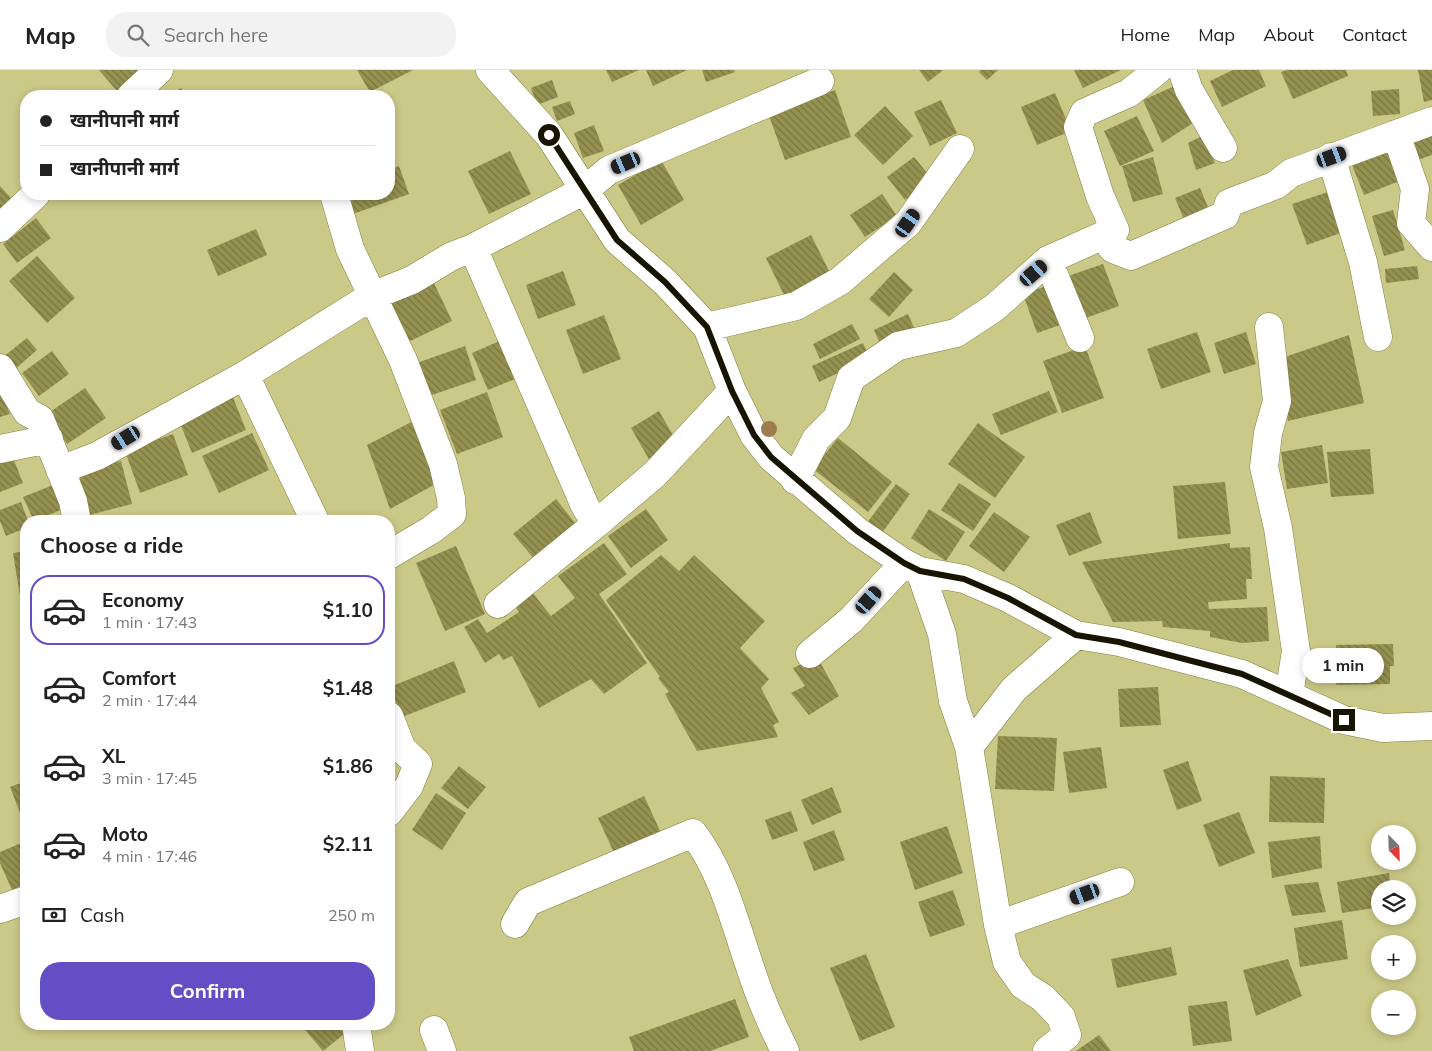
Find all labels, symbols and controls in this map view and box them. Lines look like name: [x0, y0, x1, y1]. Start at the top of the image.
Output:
search box: [106, 12, 456, 57]
text: Map: [25, 20, 76, 50]
icon: search: [124, 21, 152, 49]
text: Search here: [164, 23, 268, 47]
text: Home: [1120, 23, 1170, 46]
text: Map: [1198, 23, 1235, 46]
text: About: [1263, 23, 1314, 46]
text: Contact: [1342, 23, 1407, 46]
text: खानीपानी मार्ग: [70, 108, 179, 132]
route start: [538, 124, 560, 146]
car: [1315, 145, 1348, 169]
car: [609, 150, 642, 176]
text: खानीपानी मार्ग: [70, 156, 179, 180]
car: [893, 206, 922, 240]
car: [1017, 257, 1050, 289]
car: [109, 424, 142, 452]
text: Choose a ride: [40, 531, 183, 559]
car: [853, 584, 884, 616]
icon: car: [42, 588, 87, 633]
text: Economy: [102, 588, 184, 612]
text: $1.10: [323, 598, 373, 622]
text: 1 min · 17:43: [102, 612, 197, 632]
callout: 1 min: [1303, 648, 1385, 682]
text: 1 min: [1322, 655, 1364, 675]
icon: car: [42, 666, 87, 711]
text: Comfort: [102, 666, 176, 690]
text: $1.48: [323, 676, 373, 700]
text: 2 min · 17:44: [102, 690, 197, 710]
route end: [1333, 709, 1355, 731]
icon: car: [42, 744, 87, 789]
text: XL: [102, 744, 125, 768]
text: $1.86: [323, 754, 373, 778]
text: 3 min · 17:45: [102, 768, 197, 788]
icon: car: [42, 822, 87, 867]
text: Moto: [102, 822, 148, 846]
north arrow: [1371, 825, 1416, 870]
map controls: [1371, 825, 1416, 1035]
text: $2.11: [323, 832, 373, 856]
text: 4 min · 17:46: [102, 846, 197, 866]
button: layers: [1371, 880, 1416, 925]
car: [1068, 882, 1101, 906]
icon: cash: [40, 901, 68, 929]
text: Cash: [80, 903, 125, 927]
text: 250 m: [328, 905, 375, 925]
button: +: [1371, 935, 1416, 980]
button: Confirm: [40, 962, 375, 1020]
button: −: [1371, 990, 1416, 1035]

